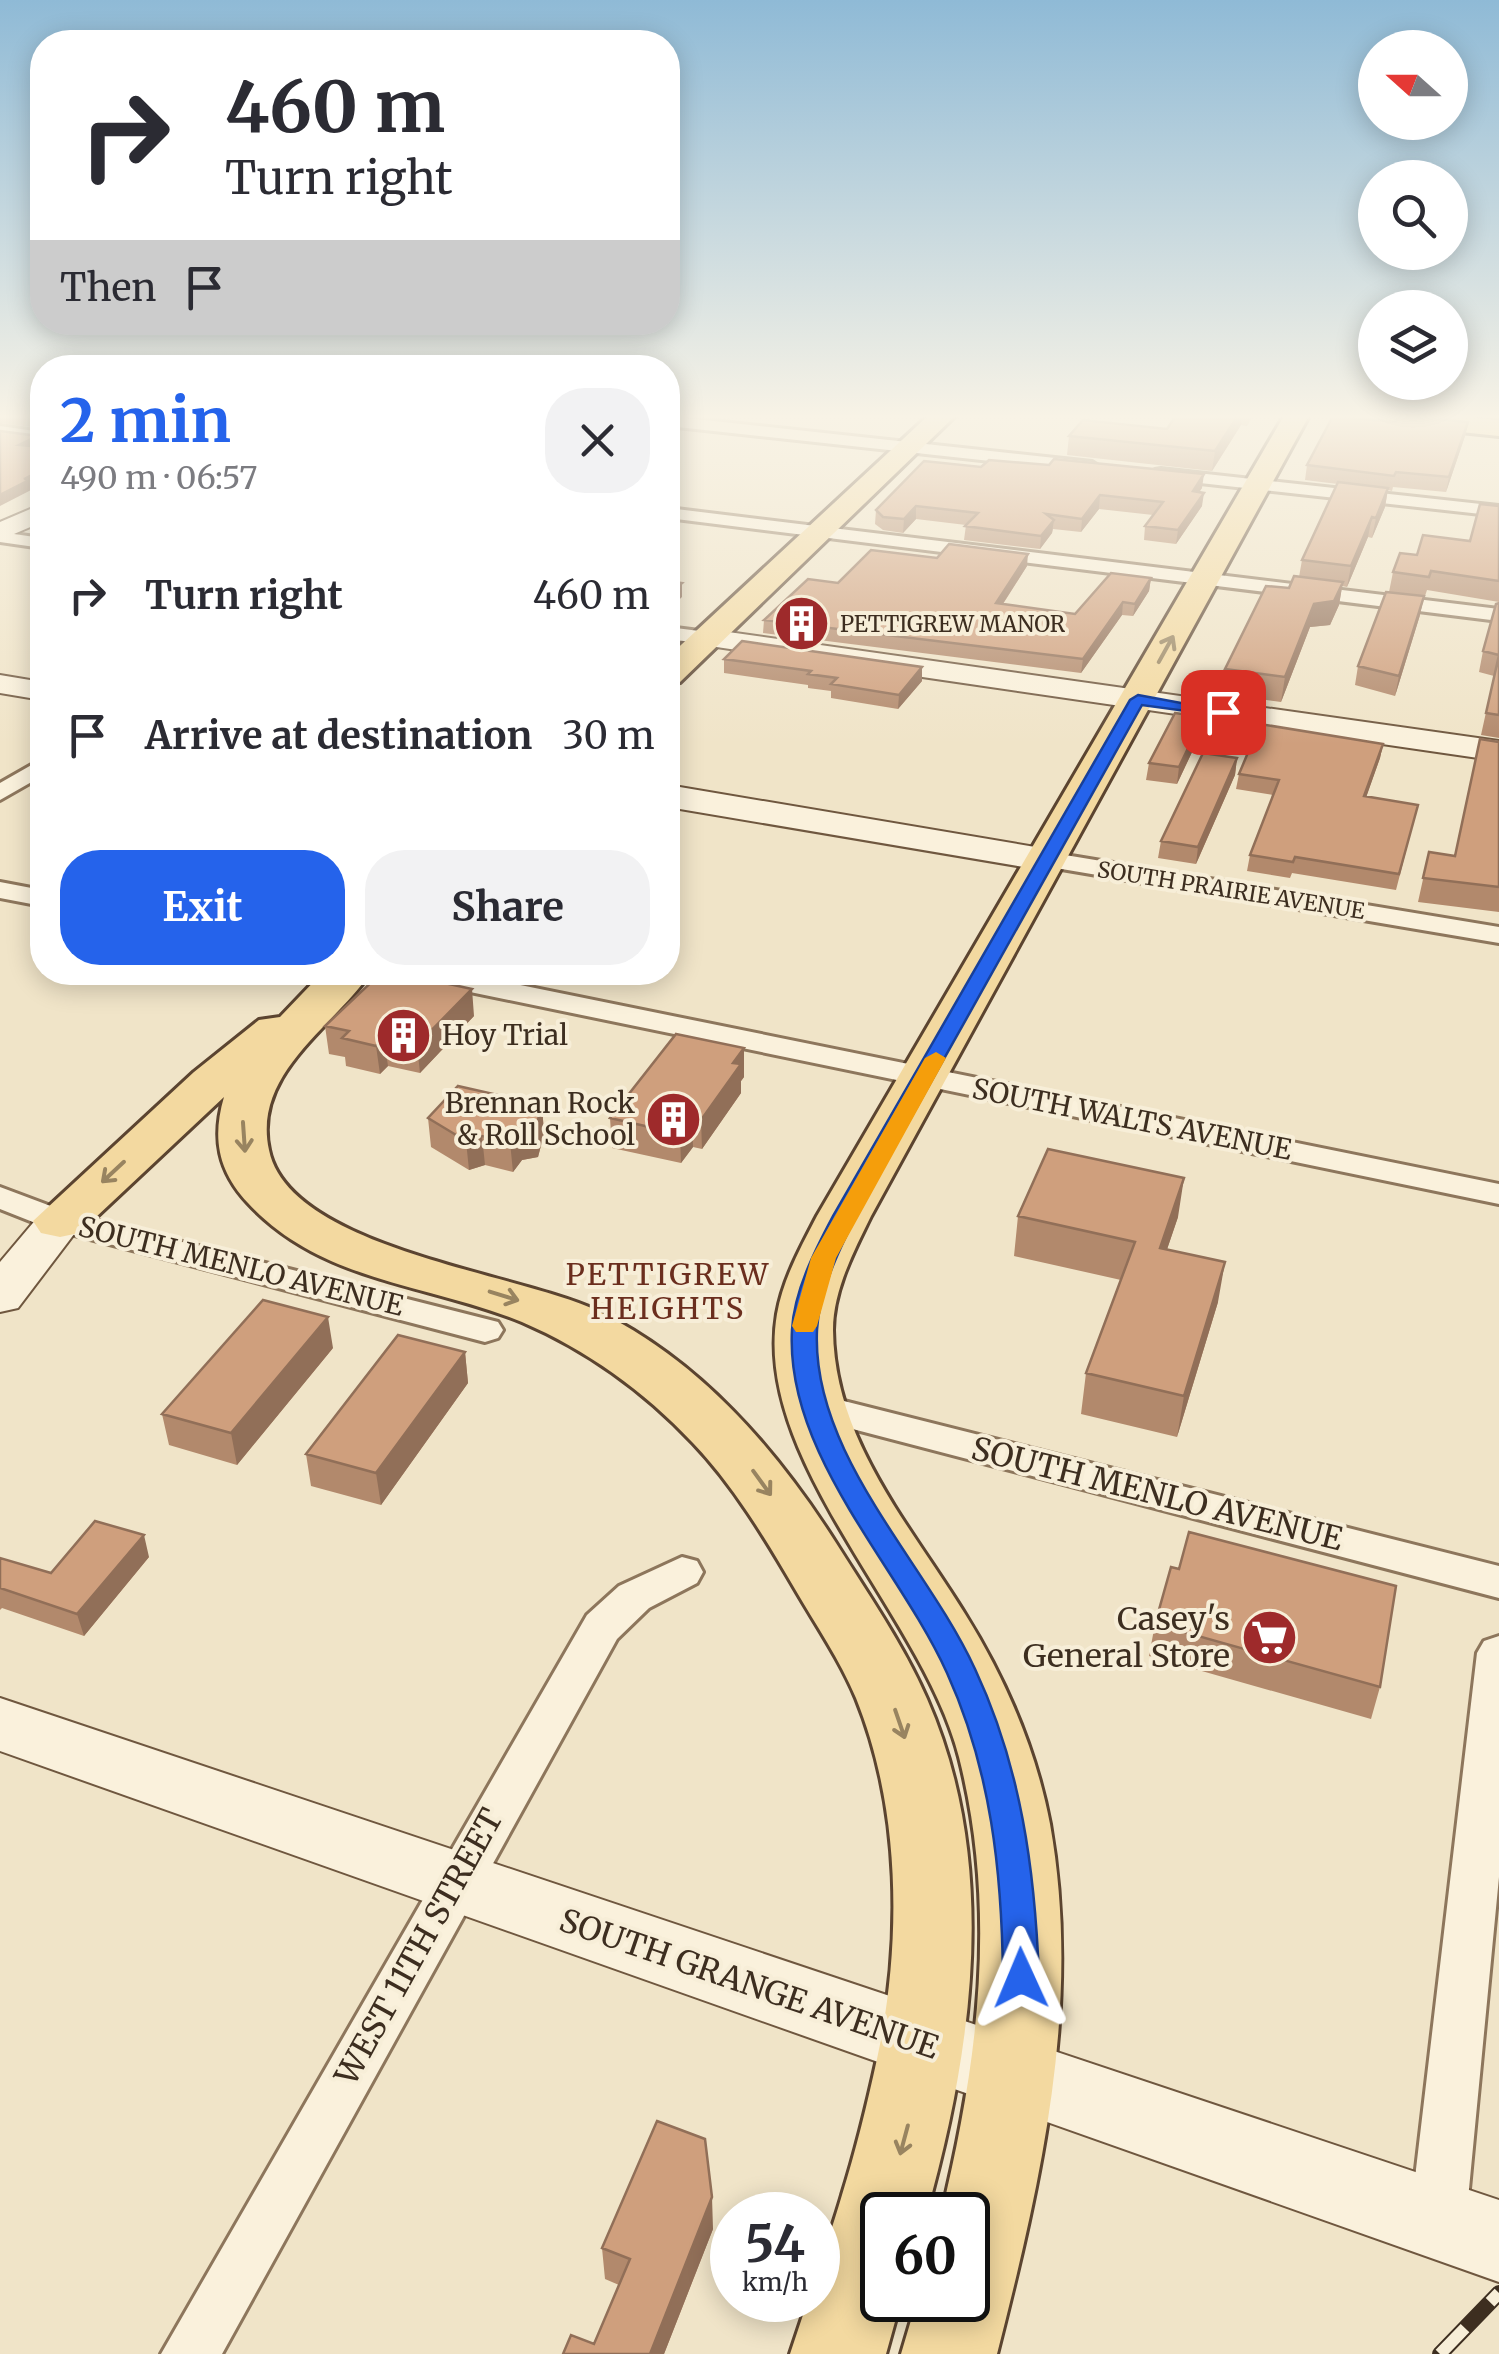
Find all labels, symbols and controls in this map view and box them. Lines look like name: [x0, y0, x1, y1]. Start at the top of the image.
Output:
north arrow: [1358, 30, 1468, 140]
map controls: [1358, 30, 1468, 400]
text: 460 m: [225, 63, 445, 151]
icon: right: [60, 70, 190, 200]
text: Turn right: [225, 150, 453, 206]
button: search: [1358, 160, 1468, 270]
icon: arrive: [177, 260, 232, 315]
text: Then: [60, 264, 157, 311]
button: layers: [1358, 290, 1468, 400]
text: 2 min: [60, 383, 231, 458]
button: close: [545, 388, 650, 493]
text: 490 m · 06:57: [60, 458, 257, 498]
icon: right: [60, 568, 115, 623]
text: Turn right: [145, 572, 343, 619]
text: 460 m: [533, 572, 650, 619]
building icon: PETTIGREW MANOR: [771, 594, 831, 654]
place label: PETTIGREW MANOR: [840, 610, 1066, 638]
one-way arrow: [1156, 635, 1176, 664]
pin: [1181, 670, 1266, 755]
icon: arrive: [1196, 685, 1251, 740]
icon: arrive: [60, 708, 115, 763]
text: Arrive at destination: [145, 712, 532, 759]
text: 30 m: [562, 712, 655, 759]
button: Exit: [60, 850, 345, 965]
button: Share: [365, 850, 650, 965]
street label: SOUTH PRAIRIE AVENUE: [1095, 855, 1367, 925]
building icon: Hoy Trial: [373, 1005, 433, 1065]
place label: Hoy Trial: [442, 1017, 568, 1053]
street label: SOUTH WALTS AVENUE: [969, 1070, 1295, 1168]
place label: Brennan Rock & Roll School: [445, 1085, 635, 1153]
building icon: Brennan Rock & Roll School: [644, 1089, 704, 1149]
one-way arrow: [235, 1121, 254, 1153]
one-way arrow: [101, 1160, 126, 1183]
street label: SOUTH MENLO AVENUE: [75, 1208, 407, 1324]
district label: PETTIGREW HEIGHTS: [565, 1255, 771, 1327]
one-way arrow: [488, 1289, 519, 1307]
street label: SOUTH MENLO AVENUE: [967, 1428, 1347, 1560]
one-way arrow: [751, 1469, 772, 1497]
place label: Casey's General Store: [1023, 1599, 1230, 1676]
supermarket icon: Casey's General Store: [1239, 1607, 1299, 1667]
one-way arrow: [893, 1708, 911, 1740]
street label: WEST 11TH STREET: [326, 1802, 512, 2093]
street label: SOUTH GRANGE AVENUE: [554, 1900, 944, 2068]
position arrow: [969, 1926, 1073, 2030]
one-way arrow: [893, 2124, 912, 2155]
speed limit sign: 60: [860, 2192, 990, 2322]
text: 54: [745, 2213, 805, 2276]
text: km/h: [742, 2266, 808, 2298]

